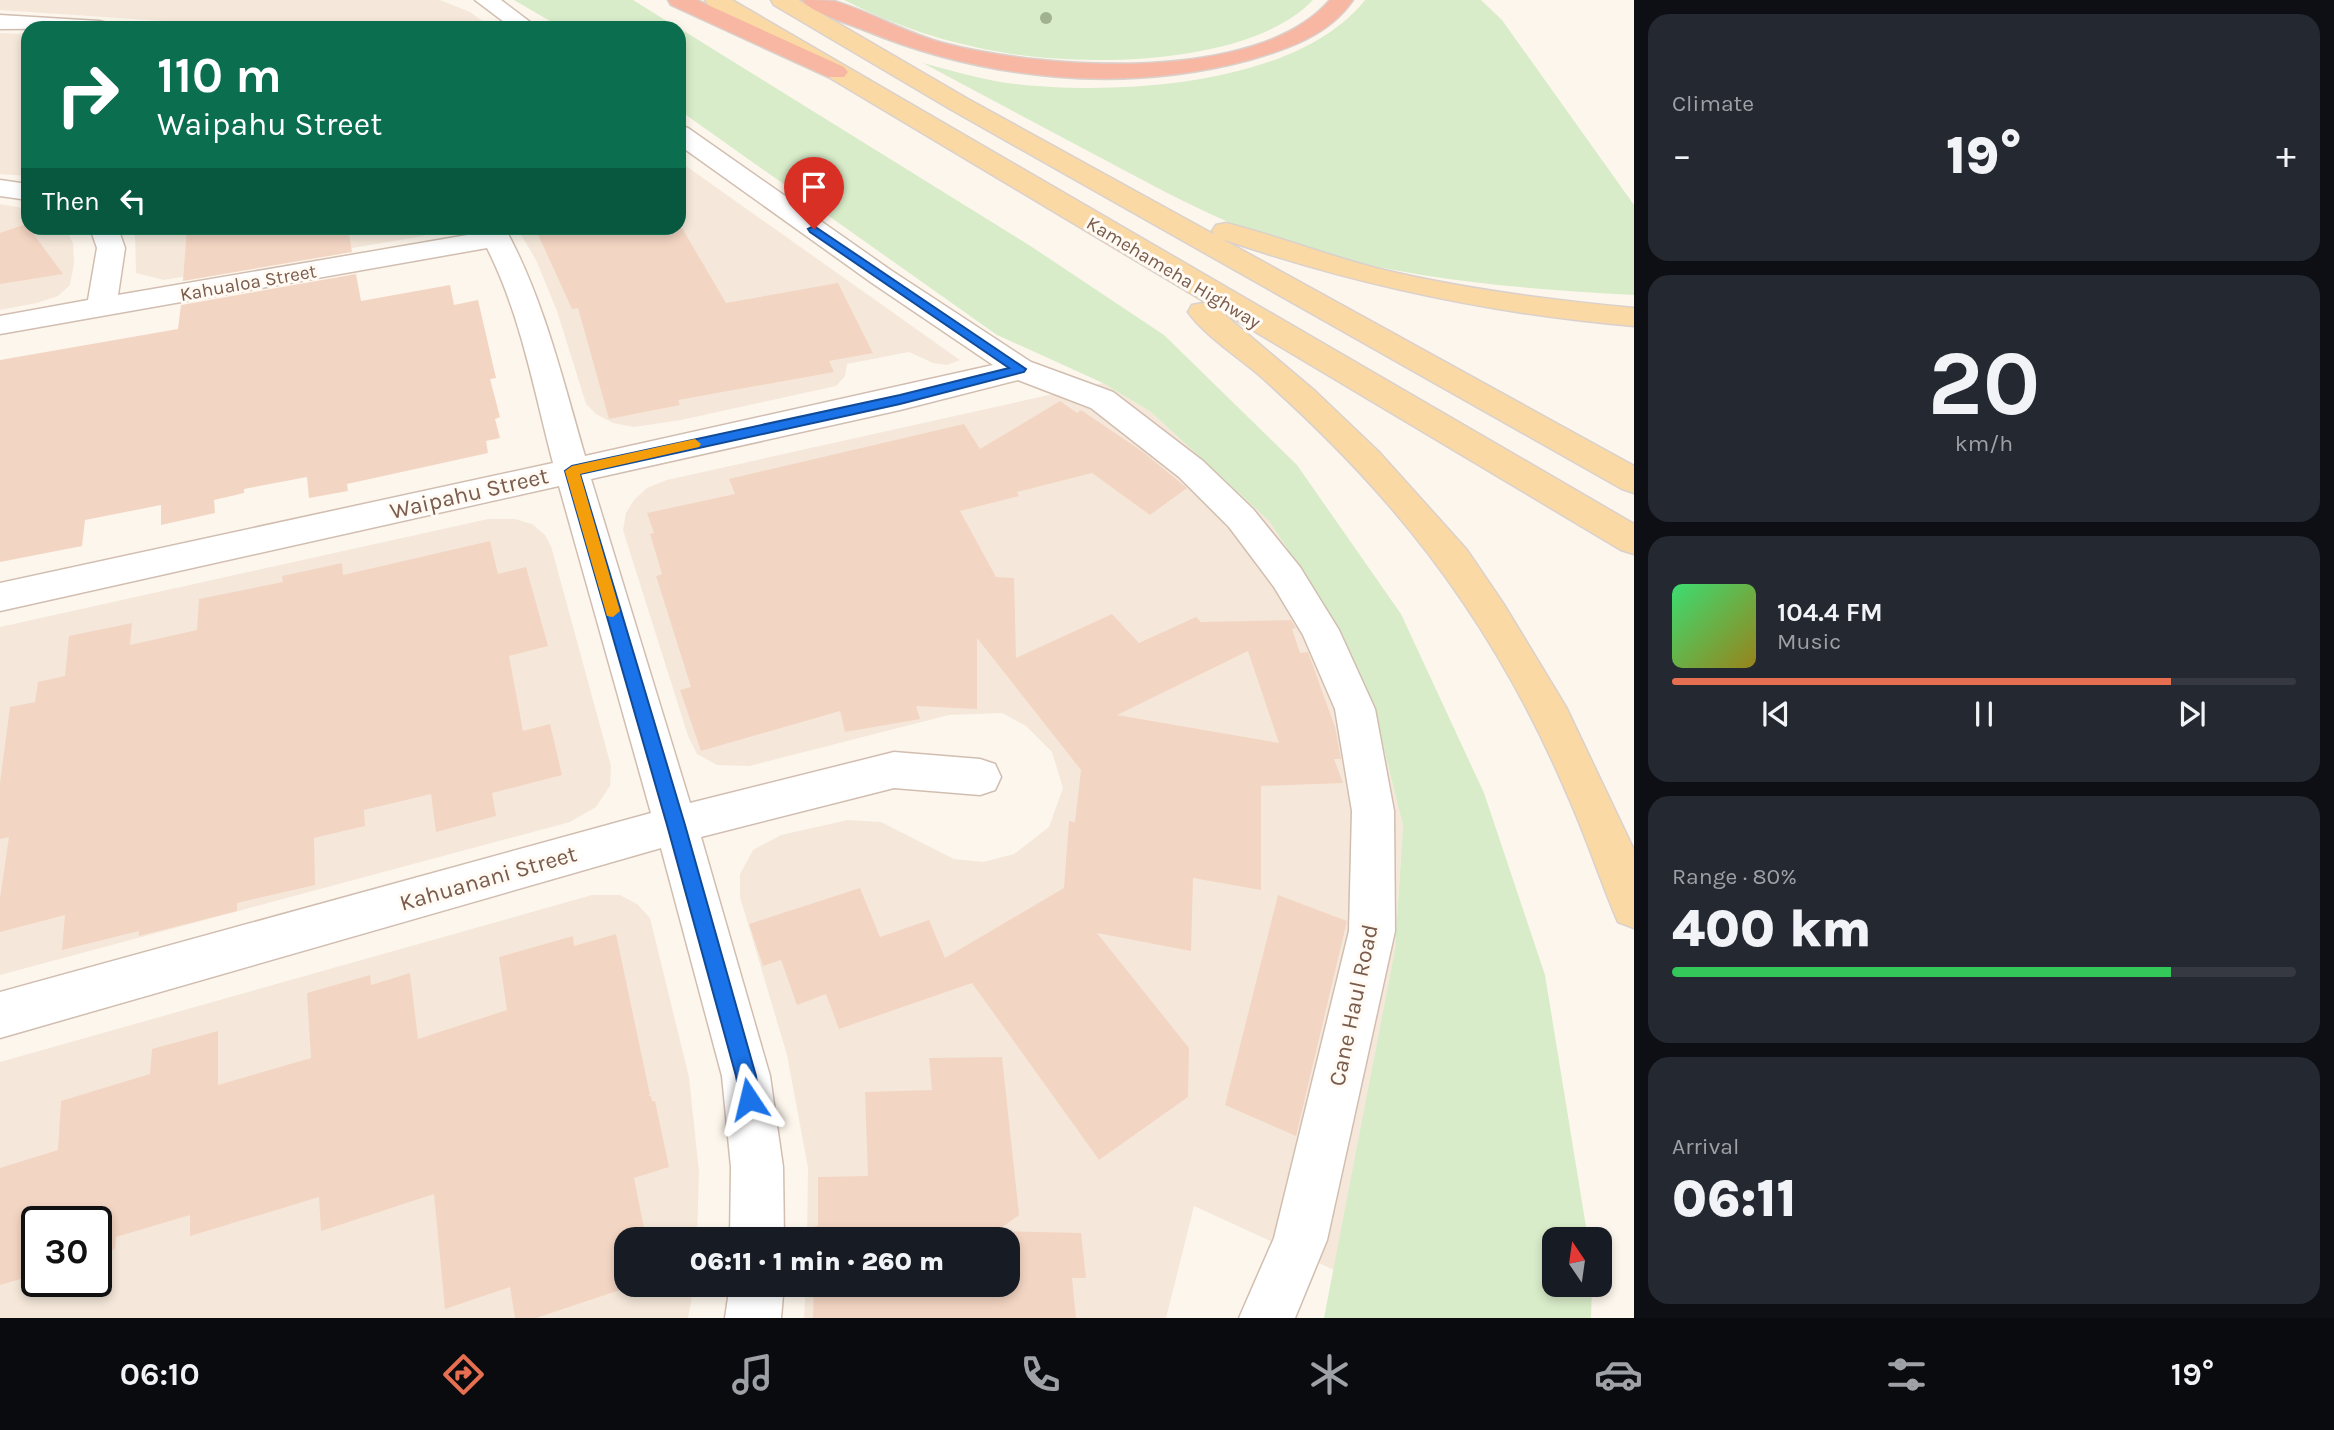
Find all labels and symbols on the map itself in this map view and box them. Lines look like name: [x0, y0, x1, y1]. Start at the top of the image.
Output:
pin: [784, 157, 844, 229]
street label: Kamehameha Highway: [1083, 212, 1265, 334]
street label: Kahualoa Street: [178, 260, 318, 306]
street label: Waipahu Street: [387, 462, 551, 525]
street label: Kahuanani Street: [396, 840, 580, 917]
street label: Cane Haul Road: [1323, 922, 1384, 1088]
position arrow: [712, 1062, 786, 1136]
speed limit sign: 30: [21, 1206, 112, 1297]
north arrow: [1542, 1227, 1612, 1297]

